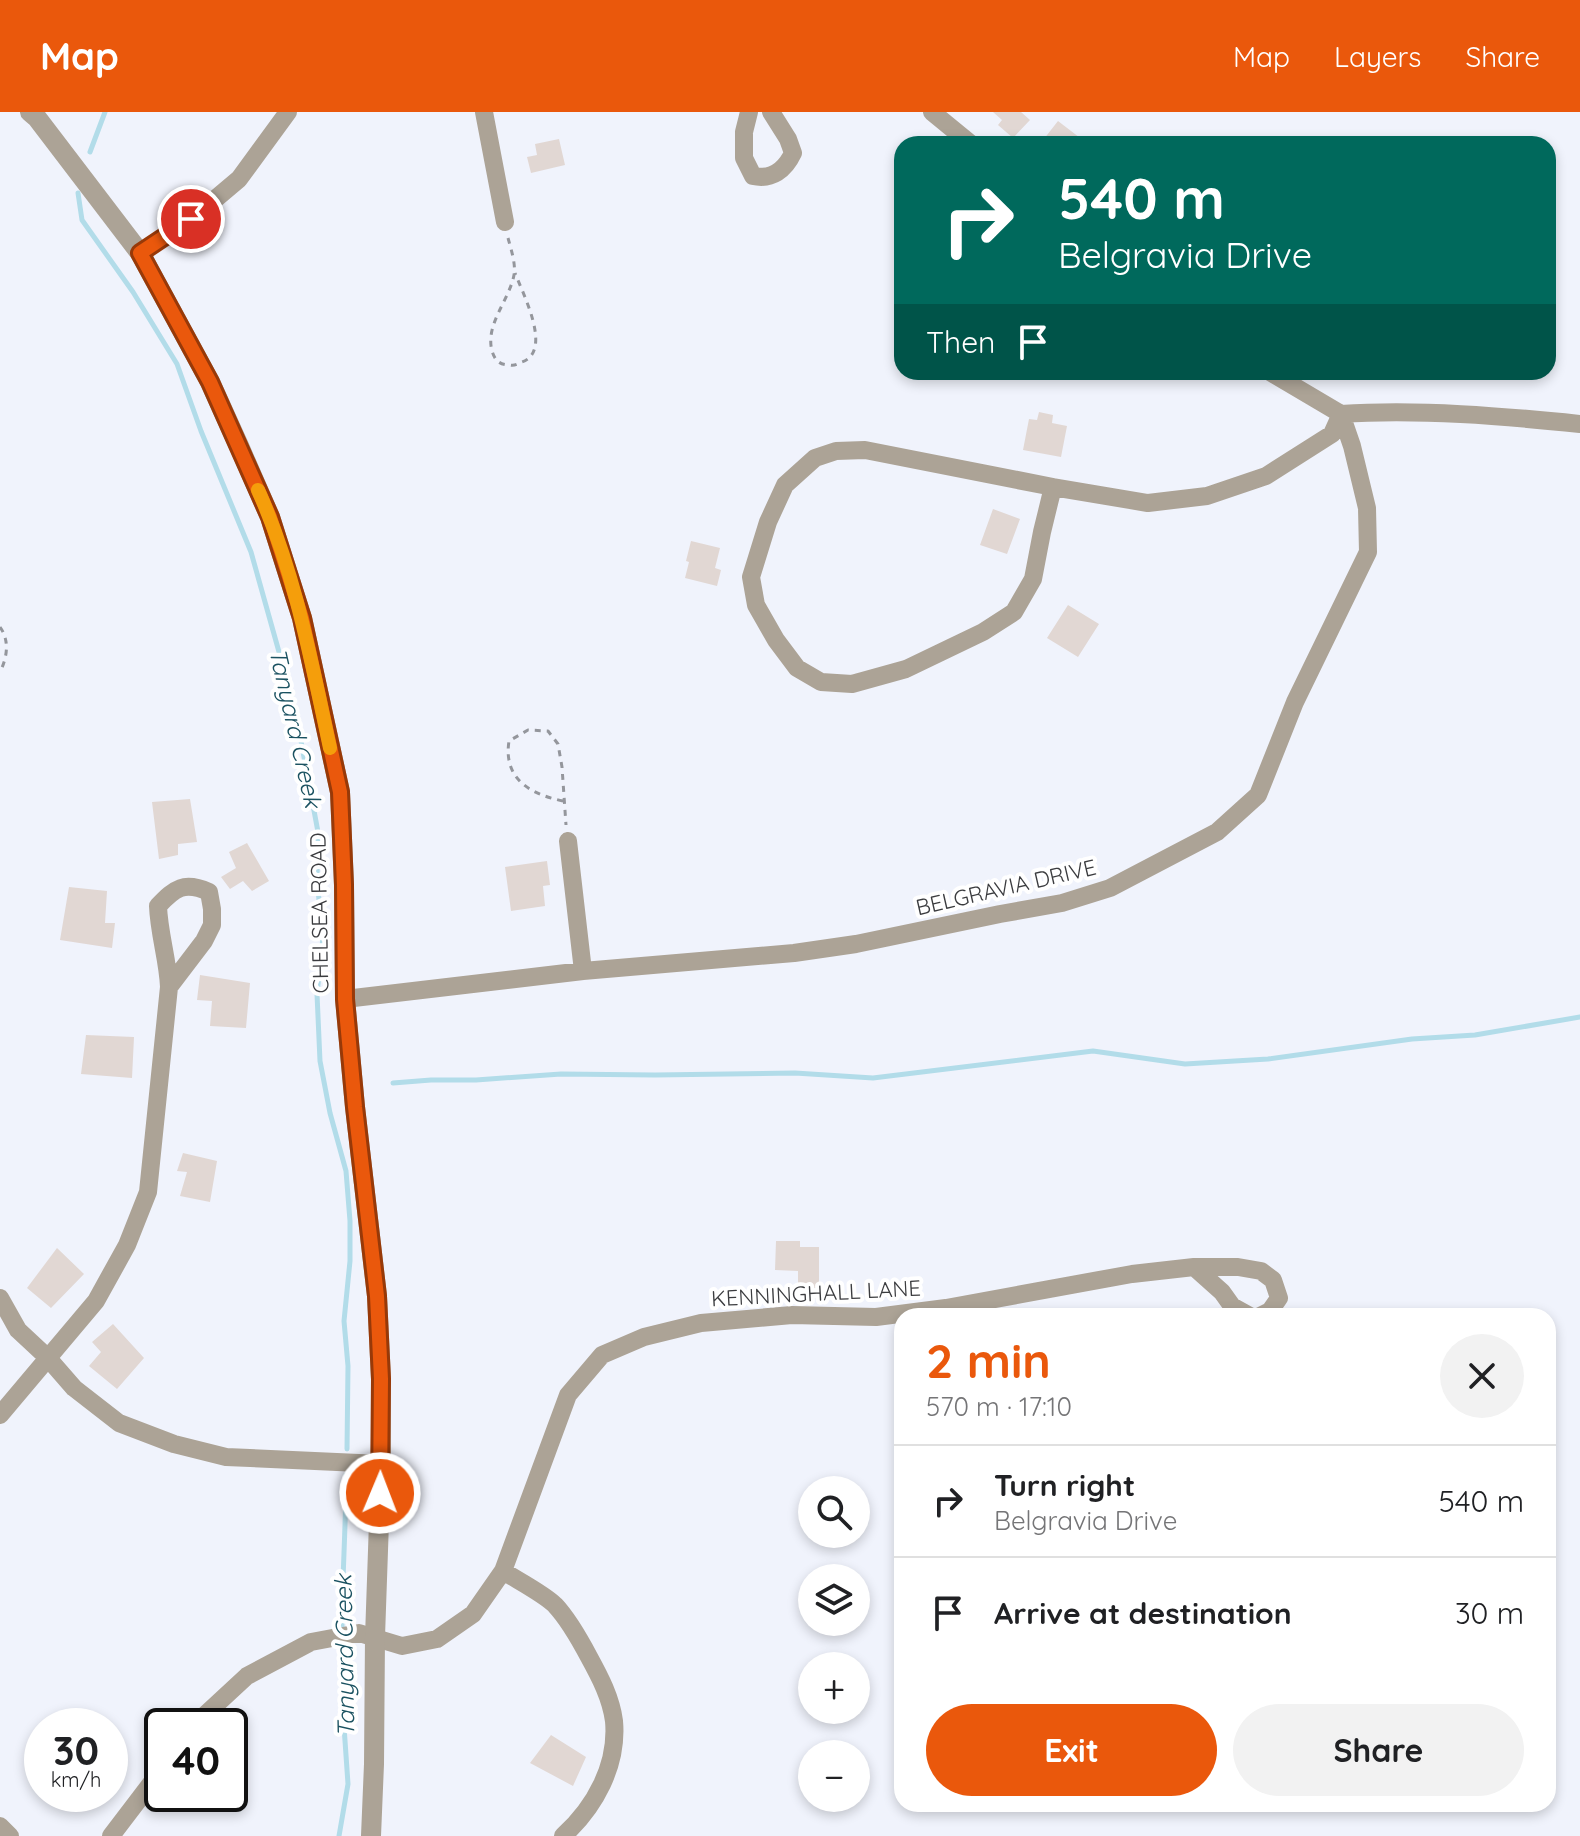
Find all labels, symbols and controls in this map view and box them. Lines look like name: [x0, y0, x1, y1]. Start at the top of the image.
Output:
text: Map: [40, 32, 119, 80]
text: Map: [1233, 39, 1290, 74]
text: Layers: [1334, 39, 1421, 74]
text: Share: [1465, 39, 1540, 74]
text: 540 m: [1058, 163, 1225, 233]
icon: right: [926, 168, 1030, 272]
pin: [157, 185, 225, 253]
icon: arrive: [169, 197, 213, 241]
text: Belgravia Drive: [1058, 232, 1312, 277]
icon: arrive: [1011, 320, 1055, 364]
text: Then: [926, 323, 995, 361]
water label: Tanyard Creek: [263, 645, 329, 813]
street label: CHELSEA ROAD: [304, 832, 334, 994]
street label: BELGRAVIA DRIVE: [913, 853, 1099, 921]
street label: KENNINGHALL LANE: [710, 1274, 922, 1312]
text: 2 min: [926, 1330, 1051, 1390]
button: close: [1440, 1334, 1524, 1418]
text: 570 m · 17:10: [926, 1390, 1072, 1423]
position arrow: [338, 1451, 422, 1535]
text: Turn right: [994, 1466, 1135, 1504]
map controls: [798, 1476, 870, 1812]
button: search: [798, 1476, 870, 1548]
icon: right: [926, 1479, 970, 1523]
text: 540 m: [1438, 1482, 1524, 1520]
text: Belgravia Drive: [994, 1504, 1177, 1537]
button: layers: [798, 1564, 870, 1636]
water label: Tanyard Creek: [328, 1572, 360, 1738]
icon: arrive: [926, 1591, 970, 1635]
text: Arrive at destination: [994, 1594, 1292, 1632]
text: 30 m: [1455, 1594, 1524, 1632]
button: +: [798, 1652, 870, 1724]
button: Exit: [926, 1704, 1217, 1796]
button: Share: [1233, 1704, 1524, 1796]
speed limit sign: 40: [144, 1708, 248, 1812]
text: 30: [53, 1725, 99, 1775]
button: −: [798, 1740, 870, 1812]
text: km/h: [51, 1767, 101, 1792]

